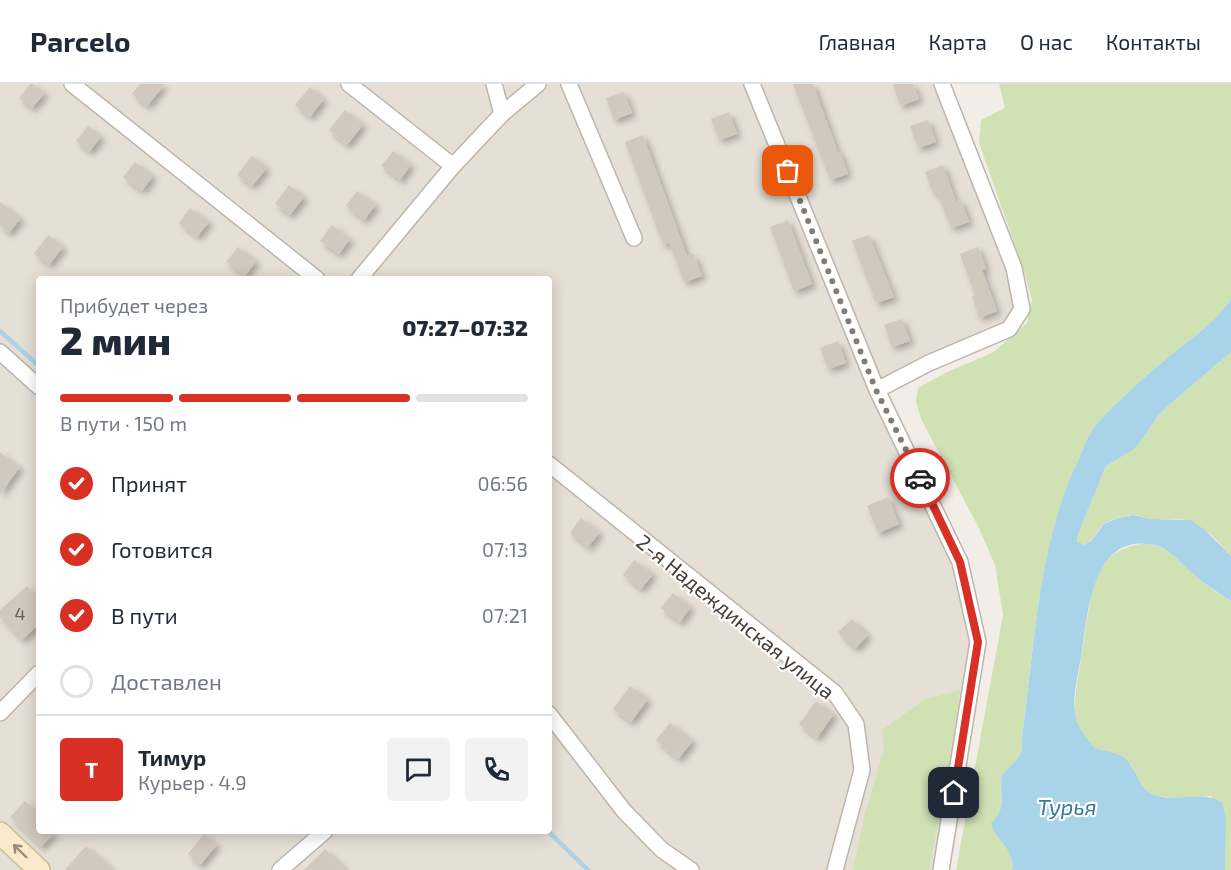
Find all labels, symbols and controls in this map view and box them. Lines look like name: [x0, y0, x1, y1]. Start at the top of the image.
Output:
text: Parcelo: [30, 24, 130, 58]
text: Главная: [819, 29, 896, 54]
text: Карта: [929, 29, 987, 54]
text: О нас: [1020, 29, 1073, 54]
text: Контакты: [1106, 29, 1201, 54]
pin: [762, 145, 813, 196]
icon: bag: [771, 154, 804, 187]
text: Прибудет через: [60, 293, 208, 317]
text: 07:27–07:32: [402, 314, 528, 340]
text: 2 мин: [60, 316, 171, 363]
text: В пути · 150 m: [60, 411, 187, 435]
courier: [890, 448, 950, 508]
icon: car: [904, 462, 937, 495]
icon: check: [60, 467, 93, 500]
text: Принят: [111, 470, 187, 496]
text: 06:56: [478, 471, 528, 495]
street label: 2-я Надеждинская улица: [631, 528, 840, 704]
icon: check: [60, 533, 93, 566]
text: Готовится: [111, 536, 213, 562]
text: 07:13: [482, 537, 528, 561]
icon: check: [60, 599, 93, 632]
house number: 4: [14, 602, 26, 624]
text: В пути: [111, 602, 178, 628]
text: 07:21: [482, 603, 528, 627]
text: Доставлен: [111, 668, 222, 694]
button: chat: [387, 738, 450, 801]
button: phone: [465, 738, 528, 801]
text: Тимур: [138, 744, 206, 770]
text: Т: [85, 756, 98, 782]
pin: [928, 767, 979, 818]
text: Курьер · 4.9: [138, 770, 247, 794]
icon: home: [937, 776, 970, 809]
water label: Турья: [1037, 793, 1097, 819]
one-way arrow: [12, 844, 27, 859]

